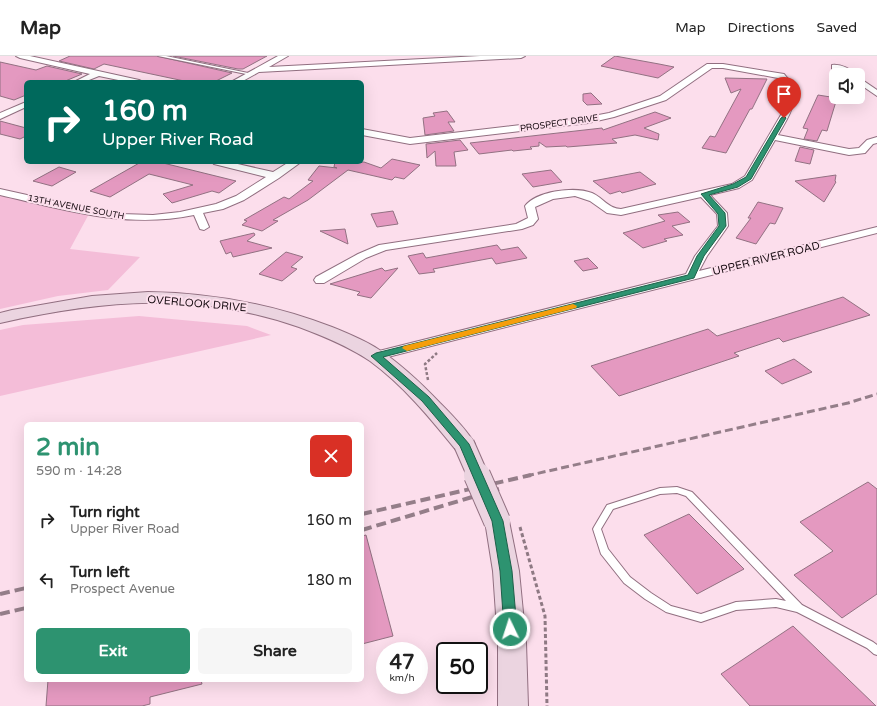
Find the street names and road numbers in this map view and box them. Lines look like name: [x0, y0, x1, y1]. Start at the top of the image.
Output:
street label: PROSPECT DRIVE: [519, 113, 599, 134]
street label: 13TH AVENUE SOUTH: [27, 193, 125, 222]
street label: UPPER RIVER ROAD: [711, 239, 821, 278]
street label: OVERLOOK DRIVE: [147, 293, 247, 314]

